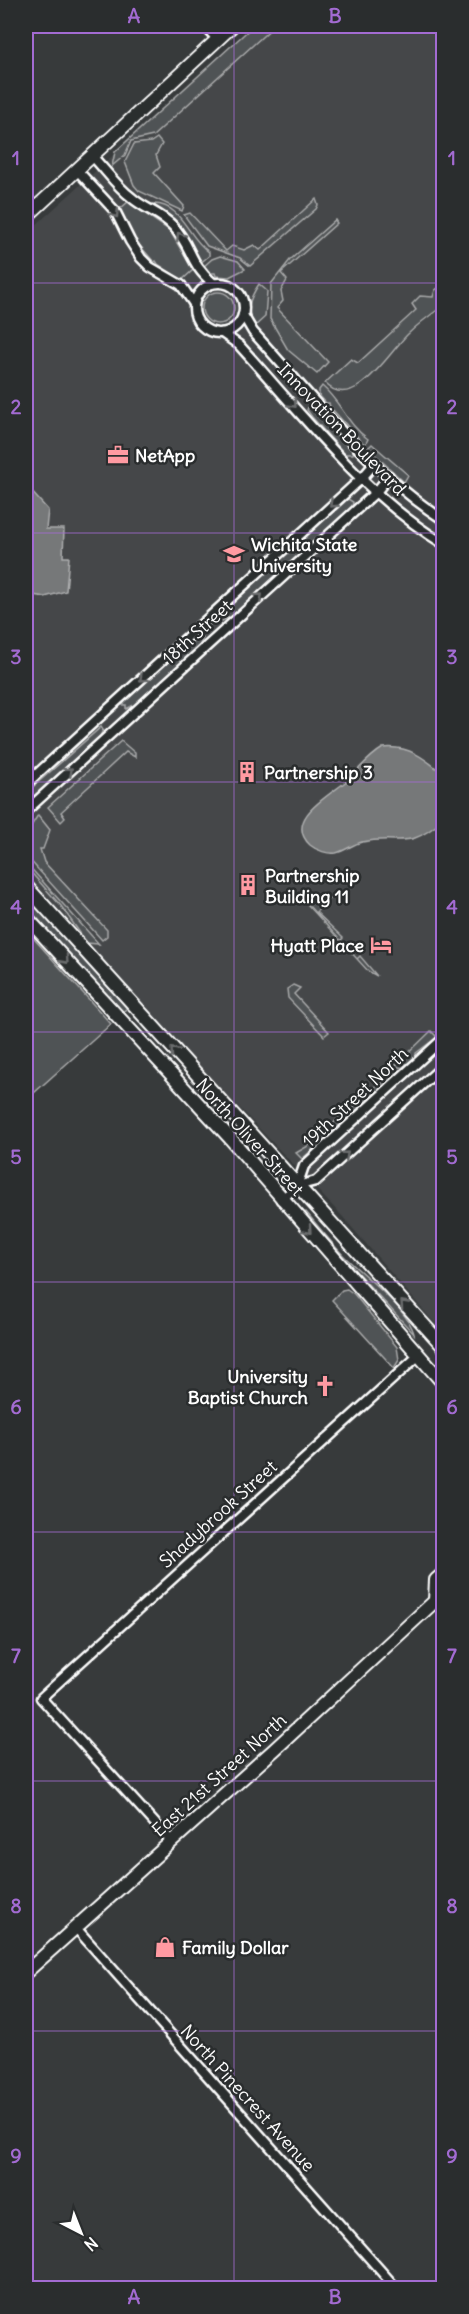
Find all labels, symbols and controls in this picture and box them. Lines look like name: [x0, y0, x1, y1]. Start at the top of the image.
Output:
text: A: [128, 3, 141, 28]
text: B: [328, 3, 342, 28]
text: 1: [12, 145, 20, 170]
text: 1: [448, 145, 456, 170]
one-way arrow: [108, 208, 120, 218]
one-way arrow: [177, 232, 188, 243]
street label: Innovation Boulevard: [273, 358, 411, 500]
text: 2: [11, 394, 22, 419]
text: 2: [447, 394, 458, 419]
one-way arrow: [285, 396, 296, 407]
office icon: NetApp: [106, 443, 130, 467]
place label: NetApp: [135, 444, 195, 467]
one-way arrow: [330, 497, 340, 508]
place label: Wichita State University: [251, 533, 358, 577]
school or university icon: Wichita State University: [222, 542, 246, 566]
one-way arrow: [252, 593, 263, 604]
street label: 18th Street: [157, 595, 237, 669]
text: 3: [10, 644, 22, 669]
text: 3: [446, 644, 458, 669]
one-way arrow: [139, 671, 150, 682]
building icon: Partnership 3: [235, 760, 259, 784]
place label: Partnership 3: [264, 761, 373, 784]
one-way arrow: [62, 767, 73, 778]
place label: Partnership Building 11: [265, 864, 359, 908]
building icon: Partnership Building 11: [236, 873, 260, 897]
text: 4: [10, 894, 22, 919]
text: 4: [446, 894, 458, 919]
hotel icon: Hyatt Place: [369, 933, 393, 957]
place label: Hyatt Place: [271, 934, 364, 957]
one-way arrow: [58, 954, 69, 964]
street label: 19th Street North: [297, 1042, 413, 1152]
one-way arrow: [171, 1047, 182, 1058]
street label: North Oliver Street: [191, 1073, 309, 1201]
text: 5: [10, 1144, 22, 1169]
text: 5: [446, 1144, 458, 1169]
one-way arrow: [338, 1151, 349, 1162]
one-way arrow: [301, 1223, 312, 1234]
one-way arrow: [400, 1300, 411, 1311]
place label: University Baptist Church: [188, 1365, 309, 1409]
church icon: University Baptist Church: [313, 1374, 337, 1398]
text: 6: [10, 1394, 22, 1419]
text: 6: [446, 1394, 458, 1419]
street label: Shadybrook Street: [154, 1455, 282, 1573]
text: 7: [11, 1643, 21, 1668]
text: 7: [447, 1643, 457, 1668]
street label: East 21st Street North: [147, 1709, 291, 1841]
text: 8: [10, 1893, 22, 1918]
text: 8: [446, 1893, 458, 1918]
shop icon: Family Dollar: [153, 1935, 177, 1959]
place label: Family Dollar: [182, 1936, 289, 1959]
street label: North Pinecrest Avenue: [176, 2020, 320, 2176]
text: 9: [10, 2143, 22, 2168]
text: 9: [446, 2143, 458, 2168]
north arrow: [51, 2203, 111, 2263]
text: N: [80, 2233, 102, 2255]
text: A: [128, 2284, 141, 2309]
text: B: [328, 2284, 342, 2309]

